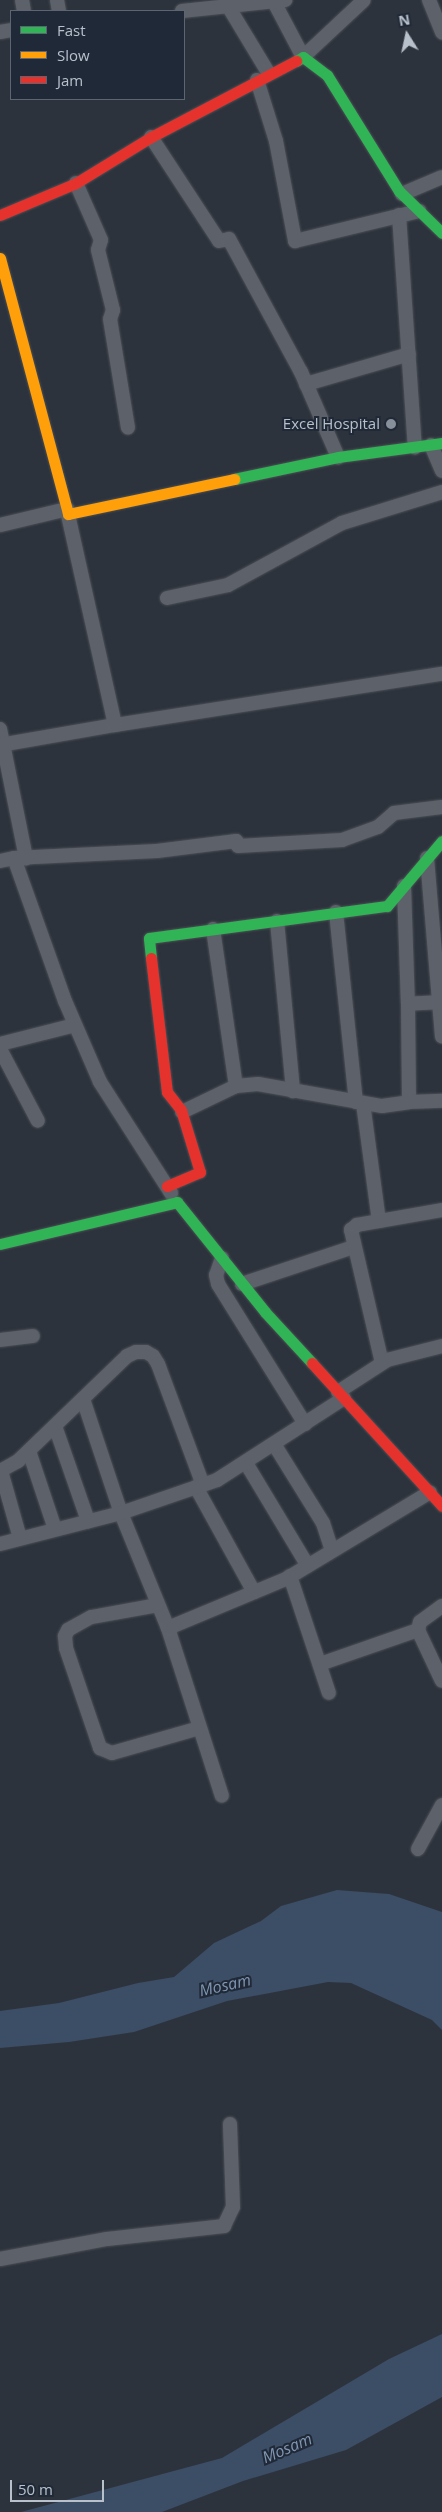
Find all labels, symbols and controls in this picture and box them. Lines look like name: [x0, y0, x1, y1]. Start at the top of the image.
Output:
text: N: [397, 9, 412, 30]
legend: [10, 10, 185, 100]
north arrow: [382, 10, 432, 60]
text: Fast: [57, 20, 86, 40]
text: Slow: [57, 45, 90, 65]
text: Jam: [57, 70, 83, 90]
place label: Excel Hospital: [283, 415, 380, 433]
marker: Excel Hospital: [384, 417, 398, 431]
water label: Mosam: [197, 1970, 253, 2000]
water label: Mosam: [259, 2429, 315, 2467]
scale bar: [12, 2470, 106, 2502]
text: 50 m: [18, 2479, 53, 2499]

